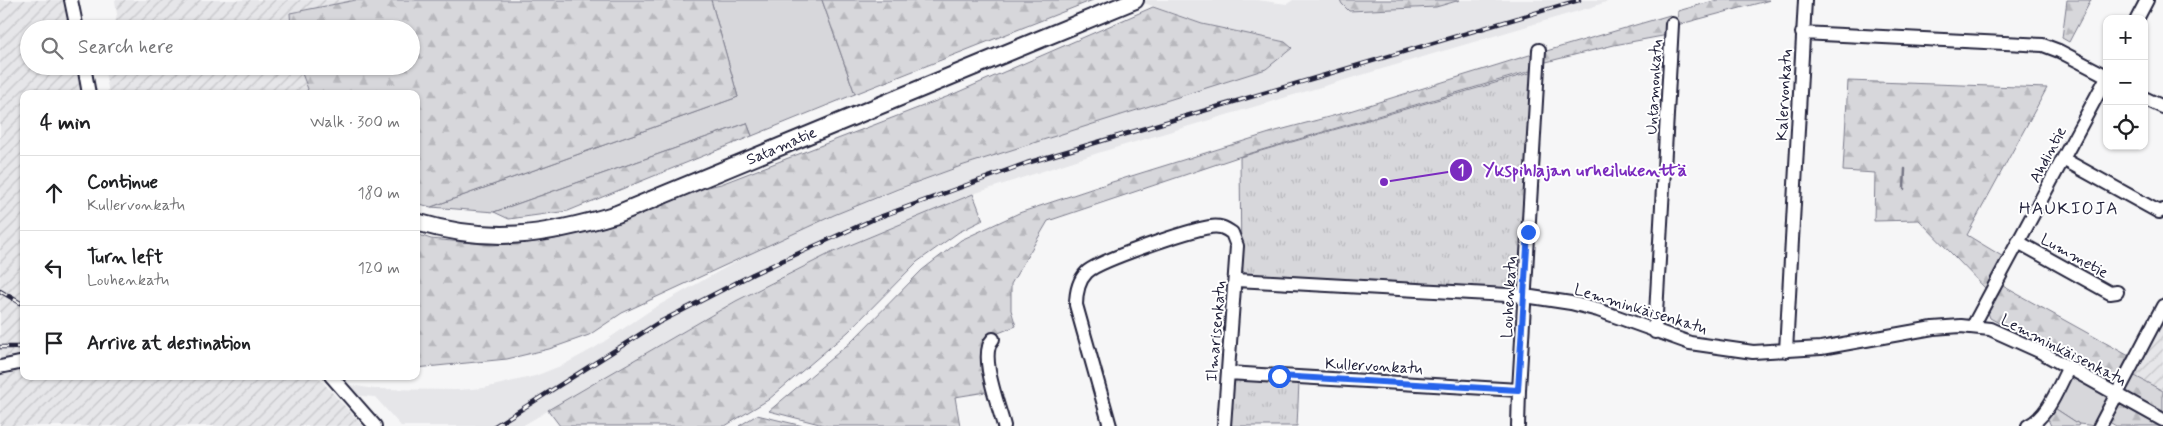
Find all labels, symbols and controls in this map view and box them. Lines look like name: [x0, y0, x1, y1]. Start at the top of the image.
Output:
map controls: [2103, 15, 2148, 150]
button: +: [2103, 15, 2148, 60]
search box: [20, 20, 420, 75]
icon: search: [38, 34, 66, 62]
text: Search here: [78, 35, 174, 60]
street label: Untamonkatu: [1642, 38, 1668, 135]
street label: Kalervonkatu: [1772, 48, 1797, 142]
button: −: [2103, 60, 2148, 105]
button: locate: [2103, 105, 2148, 150]
text: 4 min: [40, 109, 91, 137]
text: Walk · 300 m: [310, 112, 400, 133]
street label: Satamatie: [743, 122, 820, 171]
street label: Ahdintie: [2025, 123, 2072, 186]
callout: Ykspihlajan urheilukenttä: [1448, 154, 1697, 187]
text: Ykspihlajan urheilukenttä: [1483, 159, 1687, 183]
text: 1: [1458, 161, 1464, 181]
text: Continue: [87, 170, 158, 195]
icon: ahead: [40, 179, 68, 207]
text: 180 m: [357, 183, 400, 204]
text: Kullervonkatu: [87, 195, 185, 216]
district label: HAUKIOJA: [2019, 197, 2119, 221]
route end: [1517, 221, 1540, 244]
street label: Lummetie: [2037, 229, 2112, 284]
text: Turn left: [87, 245, 163, 270]
icon: left: [40, 254, 68, 282]
street label: Louhenkatu: [1497, 255, 1522, 339]
text: 120 m: [358, 258, 400, 279]
text: Louhenkatu: [87, 270, 169, 291]
street label: Ilmarisenkatu: [1202, 279, 1231, 382]
street label: Lemminkäisenkatu: [1571, 279, 1710, 340]
street label: Lemminkäisenkatu: [1997, 310, 2130, 391]
icon: arrive: [40, 329, 68, 357]
text: Arrive at destination: [87, 331, 251, 356]
street label: Kullervonkatu: [1325, 353, 1424, 380]
route start: [1268, 365, 1291, 388]

